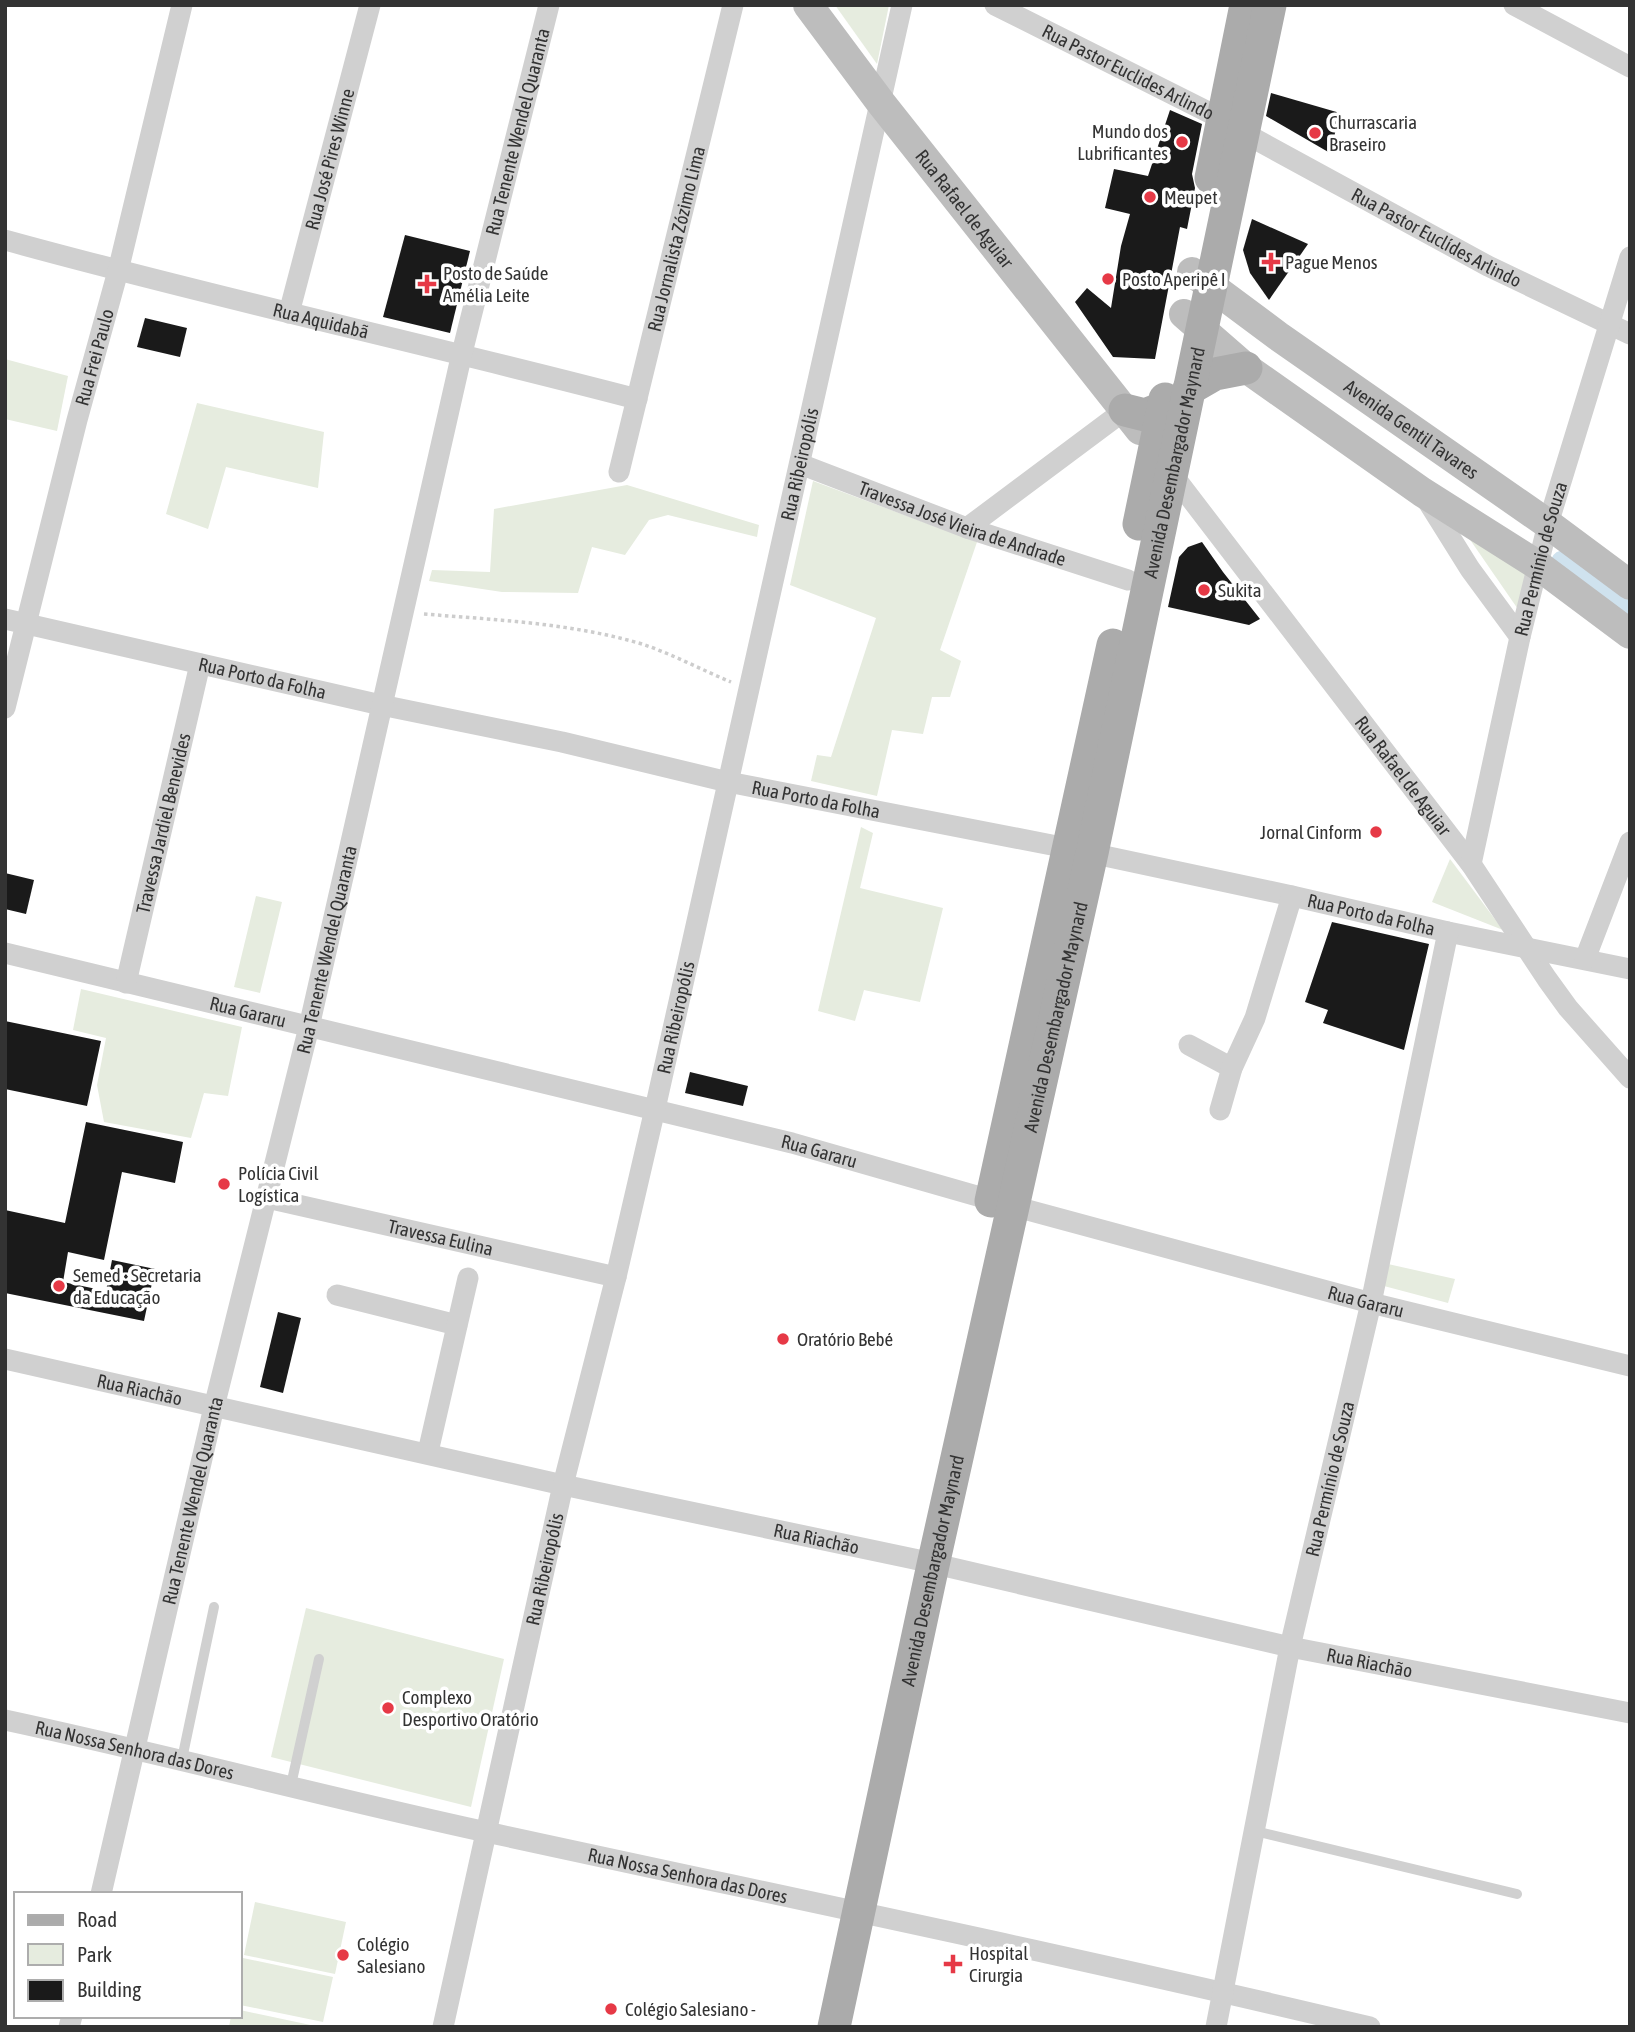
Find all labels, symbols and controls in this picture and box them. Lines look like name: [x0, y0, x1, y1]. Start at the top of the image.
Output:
street label: Rua Pastor Euclides Arlindo: [1039, 20, 1218, 124]
street label: Rua Tenente Wendel Quaranta: [481, 26, 554, 237]
street label: Rua José Pires Winne: [300, 86, 359, 232]
place label: Churrascaria Braseiro: [1329, 111, 1417, 155]
place label: Mundo dos Lubrificantes: [1077, 120, 1168, 164]
marker: Churrascaria Braseiro: [1307, 125, 1323, 141]
marker: Mundo dos Lubrificantes: [1174, 134, 1190, 150]
street label: Rua Jornalista Zózimo Lima: [643, 144, 709, 334]
street label: Rua Rafael de Aguiar: [911, 145, 1018, 273]
street label: Rua Pastor Euclídes Arlindo: [1348, 183, 1525, 291]
place label: Meupet: [1164, 186, 1218, 208]
marker: Meupet: [1142, 189, 1158, 205]
place label: Pague Menos: [1285, 251, 1378, 273]
marker: Pague Menos: [1263, 254, 1279, 270]
place label: Posto de Saúde Amélia Leite: [443, 262, 548, 306]
place label: Posto Aperipê I: [1122, 268, 1226, 290]
marker: Posto Aperipê I: [1100, 271, 1116, 287]
marker: Posto de Saúde Amélia Leite: [417, 274, 437, 294]
street label: Rua Aquidabã: [271, 298, 371, 343]
street label: Rua Frei Paulo: [70, 306, 118, 408]
street label: Avenida Desembargador Maynard: [1139, 345, 1209, 580]
street label: Avenida Gentil Tavares: [1340, 375, 1483, 483]
street label: Rua Ribeiropólis: [776, 406, 823, 523]
street label: Travessa José Vieira de Andrade: [856, 477, 1069, 570]
street label: Rua Permínio de Souza: [1510, 479, 1571, 638]
place label: Sukita: [1218, 579, 1262, 601]
marker: Sukita: [1196, 582, 1212, 598]
street label: Rua Porto da Folha: [196, 653, 328, 703]
street label: Rua Rafael de Aguiar: [1350, 711, 1456, 840]
street label: Travessa Jardiel Benevides: [131, 731, 195, 916]
street label: Rua Porto da Folha: [750, 776, 882, 822]
place label: Jornal Cinform: [1260, 821, 1362, 843]
marker: Jornal Cinform: [1368, 824, 1384, 840]
street label: Rua Tenente Wendel Quaranta: [292, 843, 361, 1056]
street label: Rua Porto da Folha: [1305, 889, 1437, 940]
street label: Avenida Desembargador Maynard: [1019, 900, 1092, 1134]
street label: Rua Ribeiropólis: [652, 959, 699, 1076]
street label: Rua Gararu: [208, 992, 288, 1032]
street label: Rua Gararu: [779, 1130, 860, 1172]
place label: Polícia Civil Logística: [238, 1162, 318, 1206]
marker: Polícia Civil Logística: [216, 1176, 232, 1192]
street label: Travessa Eulina: [386, 1215, 495, 1260]
place label: Semed - Secretaria da Educação: [73, 1264, 202, 1308]
marker: Semed - Secretaria da Educação: [51, 1278, 67, 1294]
street label: Rua Gararu: [1325, 1281, 1406, 1322]
place label: Oratório Bebé: [797, 1328, 893, 1350]
marker: Oratório Bebé: [775, 1331, 791, 1347]
street label: Rua Riachão: [95, 1369, 184, 1410]
street label: Rua Tenente Wendel Quaranta: [158, 1394, 227, 1607]
street label: Rua Permínio de Souza: [1301, 1399, 1359, 1559]
street label: Avenida Desembargador Maynard: [896, 1453, 968, 1688]
street label: Rua Ribeiropólis: [521, 1510, 568, 1627]
street label: Rua Riachão: [772, 1519, 861, 1558]
street label: Rua Riachão: [1325, 1643, 1414, 1682]
place label: Complexo Desportivo Oratório: [402, 1686, 539, 1730]
marker: Complexo Desportivo Oratório: [380, 1700, 396, 1716]
street label: Rua Nossa Senhora das Dores: [33, 1716, 237, 1784]
street label: Rua Nossa Senhora das Dores: [586, 1843, 790, 1908]
legend: [14, 1892, 242, 2018]
text: Road: [77, 1907, 117, 1931]
place label: Colégio Salesiano: [357, 1933, 425, 1977]
text: Park: [77, 1942, 112, 1966]
place label: Hospital Cirurgia: [969, 1942, 1028, 1986]
marker: Colégio Salesiano: [335, 1947, 351, 1963]
marker: Hospital Cirurgia: [943, 1954, 963, 1974]
text: Building: [77, 1977, 141, 2001]
place label: Colégio Salesiano -: [625, 1998, 756, 2020]
marker: Colégio Salesiano -: [603, 2001, 619, 2017]

